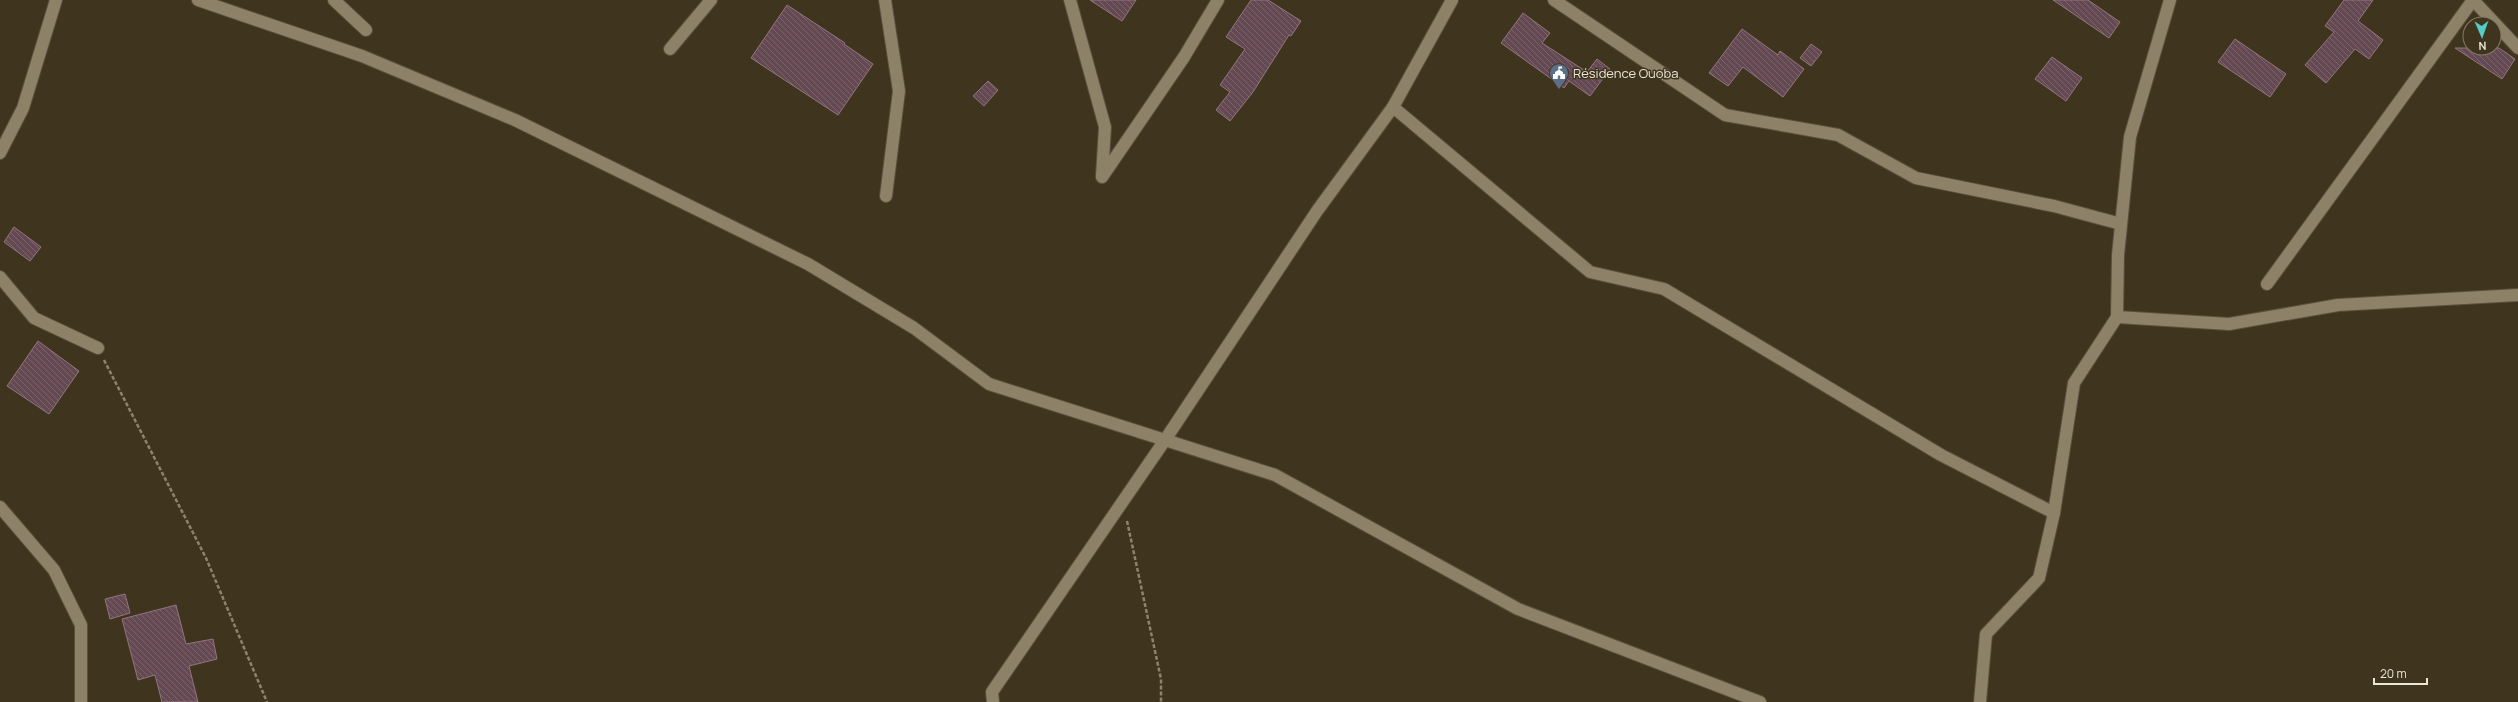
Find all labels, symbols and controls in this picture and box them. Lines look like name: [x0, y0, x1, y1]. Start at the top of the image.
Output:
north arrow: [2462, 16, 2502, 56]
text: N: [2478, 39, 2487, 54]
public building icon: Résidence Ouoba: [1548, 62, 1570, 90]
place label: Résidence Ouoba: [1573, 64, 1678, 82]
scale bar: [2374, 660, 2427, 686]
text: 20 m: [2380, 665, 2407, 682]

